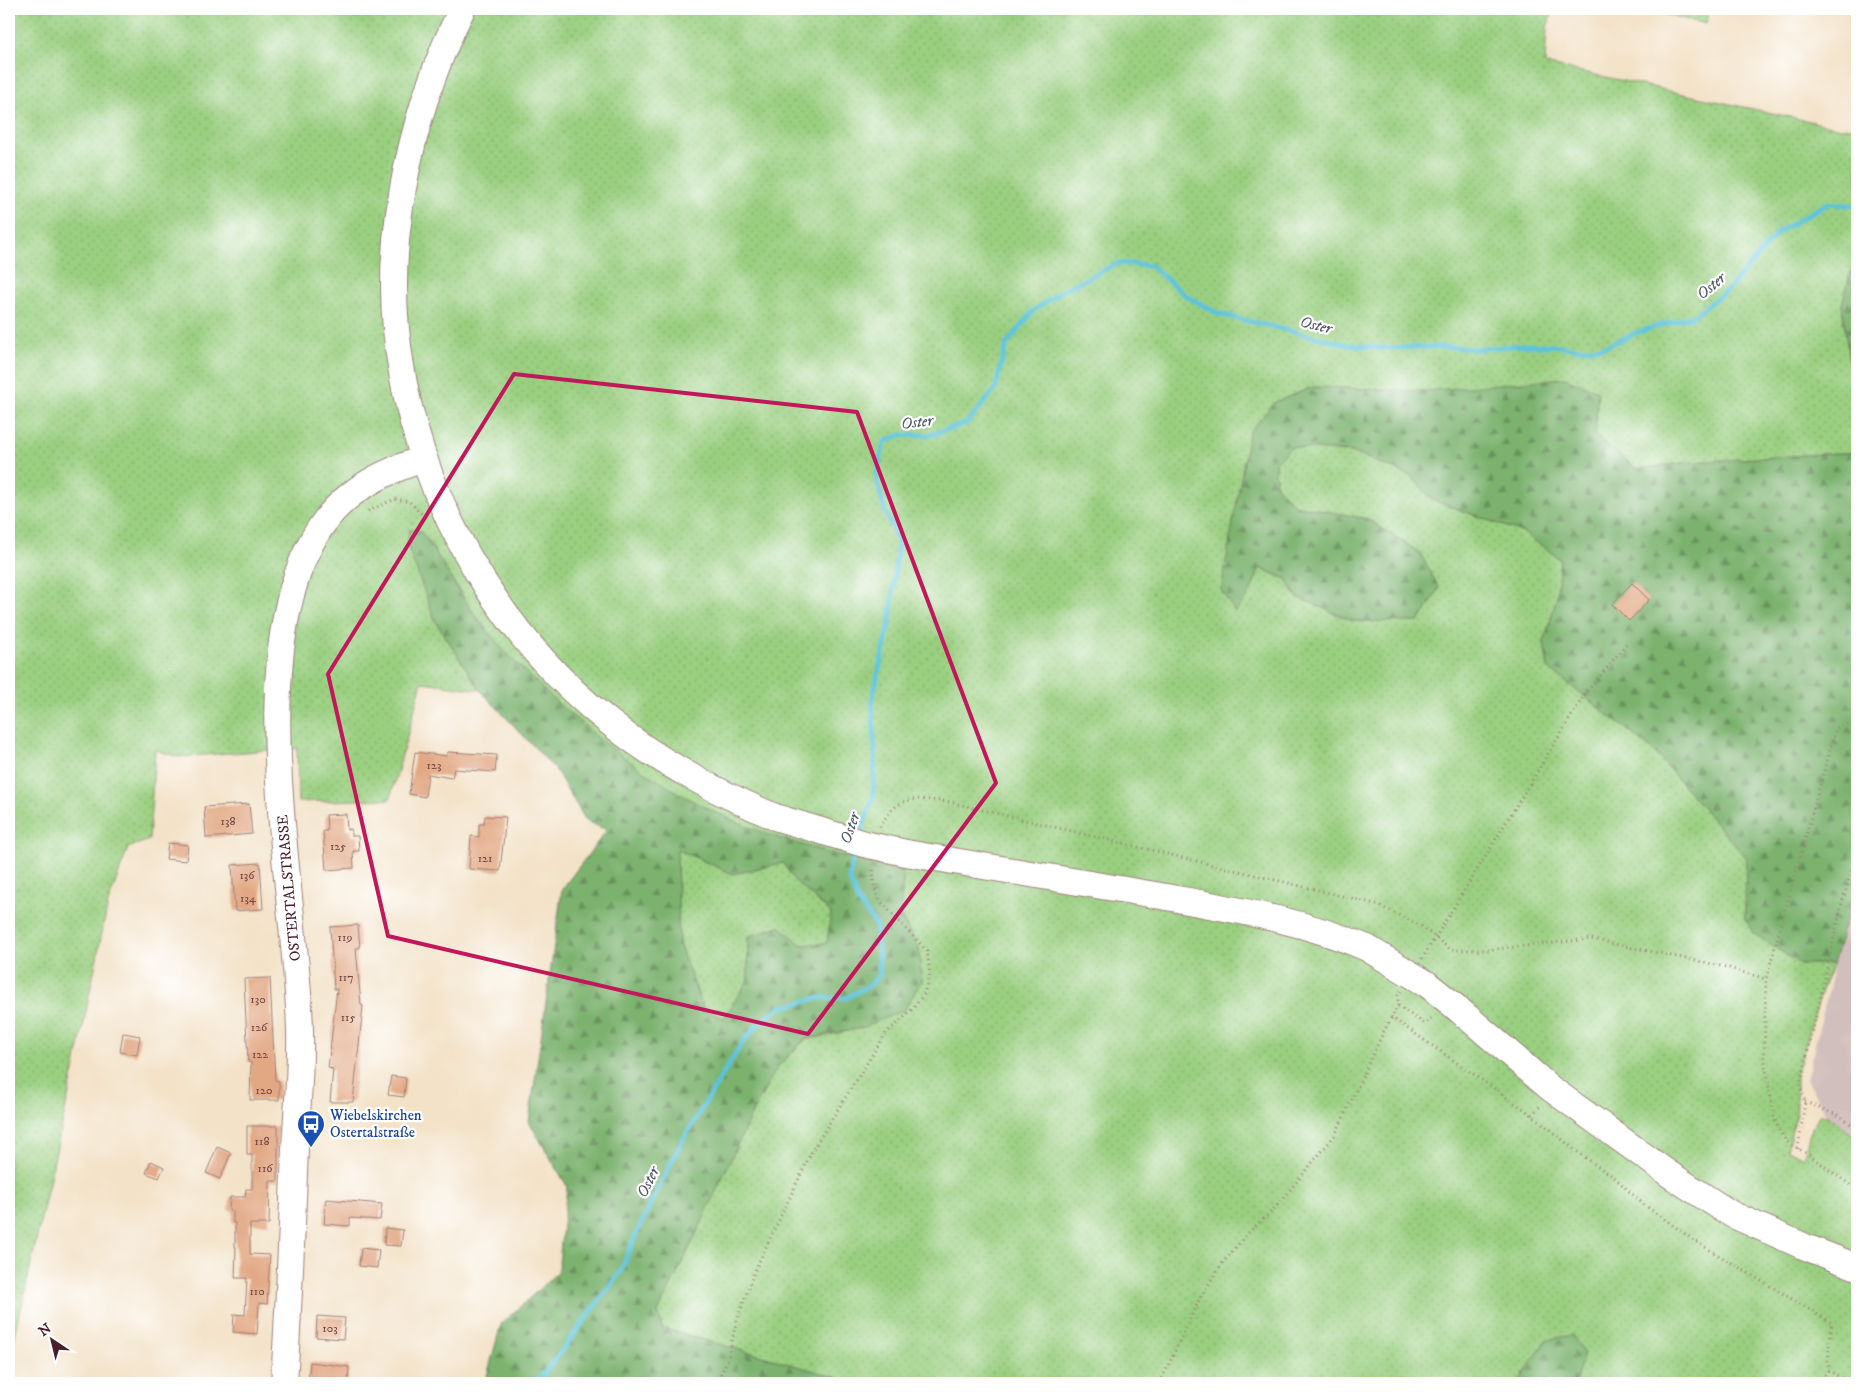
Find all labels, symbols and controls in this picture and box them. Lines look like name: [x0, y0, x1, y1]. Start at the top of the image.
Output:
water label: Oster: [1692, 267, 1731, 304]
water label: Oster: [1298, 311, 1335, 339]
water label: Oster: [900, 410, 935, 434]
house number: 123: [427, 758, 441, 773]
water label: Oster: [835, 808, 865, 846]
house number: 138: [221, 814, 235, 829]
street label: OSTERTALSTRASSE: [273, 814, 305, 962]
house number: 125: [330, 839, 346, 854]
house number: 121: [478, 851, 492, 866]
house number: 136: [239, 868, 255, 883]
house number: 134: [240, 891, 257, 906]
house number: 119: [338, 930, 352, 945]
house number: 117: [338, 970, 354, 985]
house number: 130: [250, 992, 266, 1007]
house number: 115: [341, 1010, 355, 1025]
house number: 126: [251, 1020, 268, 1035]
house number: 122: [252, 1047, 268, 1062]
house number: 120: [256, 1083, 272, 1098]
place label: Wiebelskirchen Ostertalstraße: [329, 1106, 422, 1142]
bus stop icon: Wiebelskirchen Ostertalstraße: [296, 1109, 326, 1148]
house number: 118: [255, 1134, 269, 1149]
house number: 116: [257, 1161, 273, 1176]
water label: Oster: [632, 1162, 665, 1201]
house number: 110: [249, 1284, 265, 1299]
north arrow: [28, 1314, 78, 1364]
text: N: [35, 1319, 55, 1341]
house number: 103: [322, 1321, 338, 1336]

